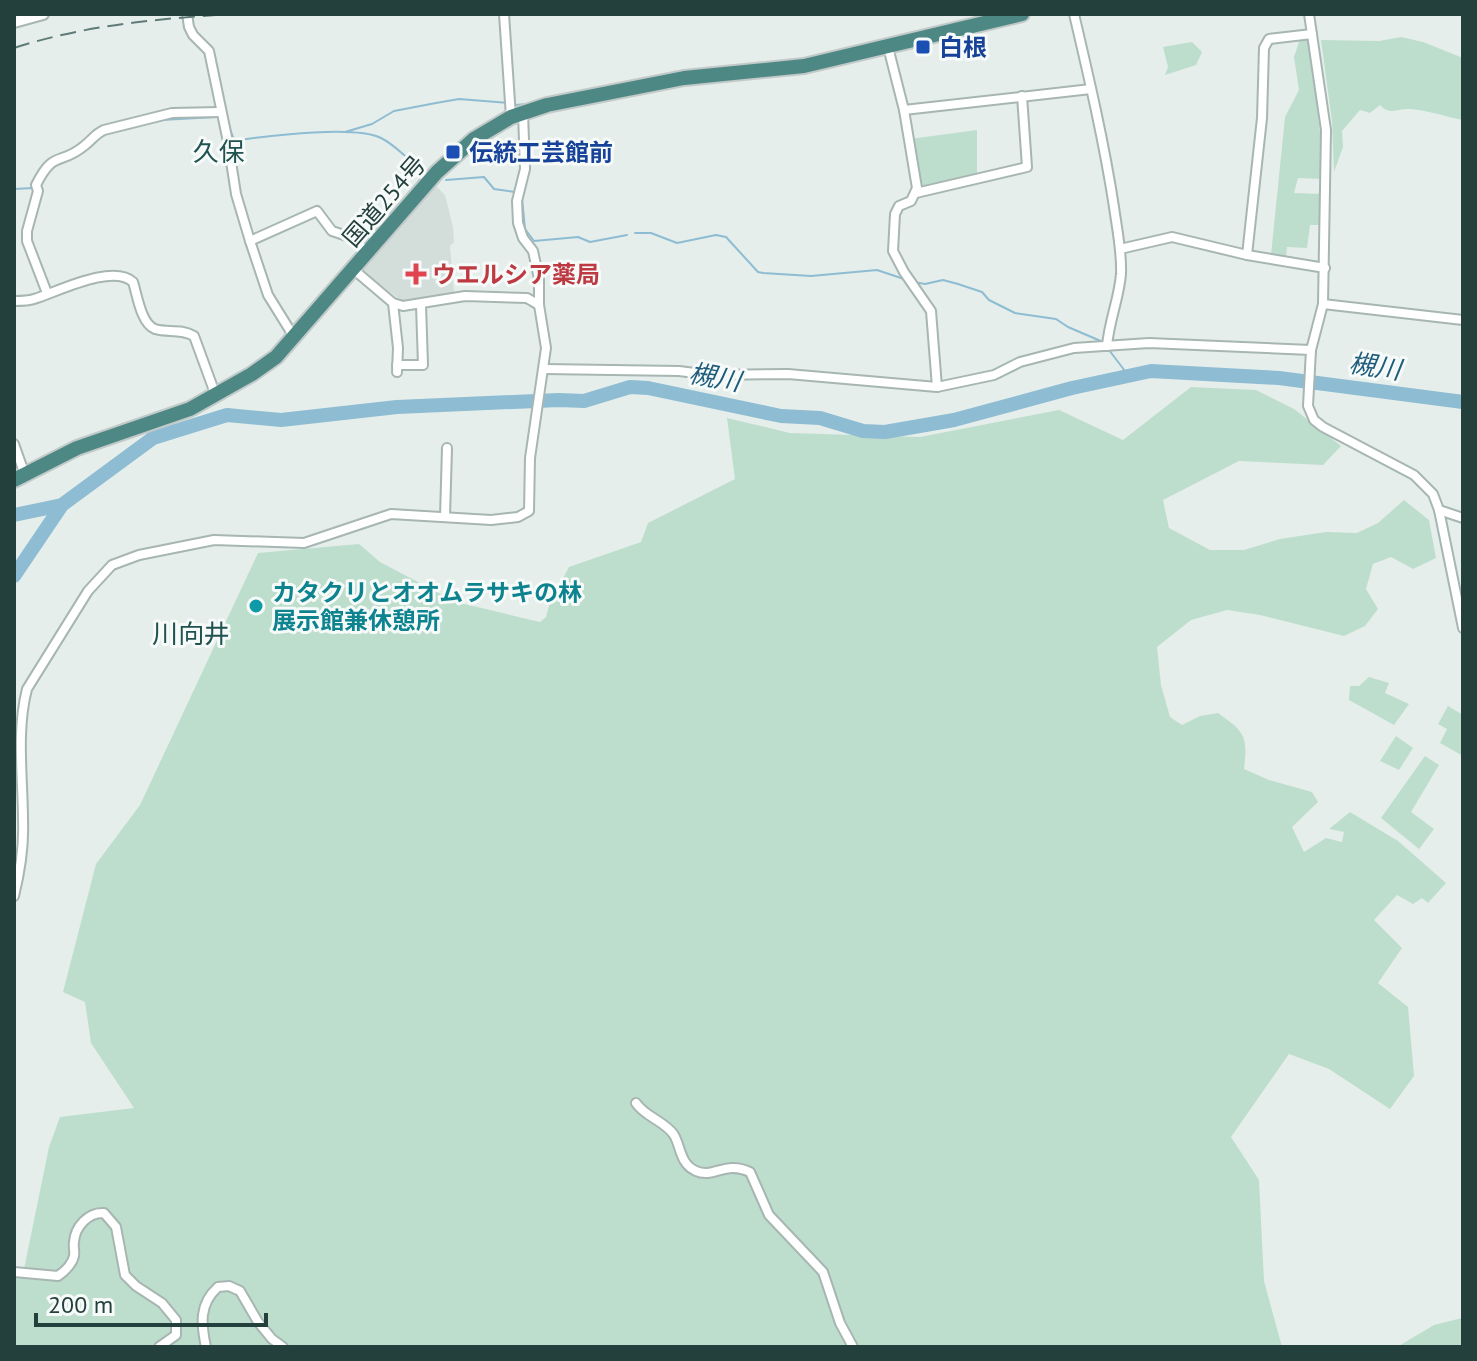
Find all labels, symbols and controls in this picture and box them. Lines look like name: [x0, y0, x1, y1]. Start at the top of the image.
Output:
place label: 白根: [939, 32, 987, 63]
marker: 白根: [914, 38, 932, 56]
district label: 久保: [193, 135, 245, 168]
place label: 伝統工芸館前: [469, 137, 613, 168]
marker: 伝統工芸館前: [444, 143, 462, 161]
street label: 国道254号: [336, 149, 432, 253]
place label: ウエルシア薬局: [432, 259, 600, 290]
marker: ウエルシア薬局: [407, 265, 425, 283]
water label: 槻川: [1347, 346, 1406, 386]
water label: 槻川: [687, 356, 746, 398]
place label: カタクリとオオムラサキの林 展示館兼休憩所: [272, 577, 582, 636]
marker: カタクリとオオムラサキの林 展示館兼休憩所: [247, 597, 265, 615]
district label: 川向井: [152, 617, 230, 650]
scale bar: [36, 1277, 266, 1327]
text: 200 m: [48, 1289, 113, 1320]

